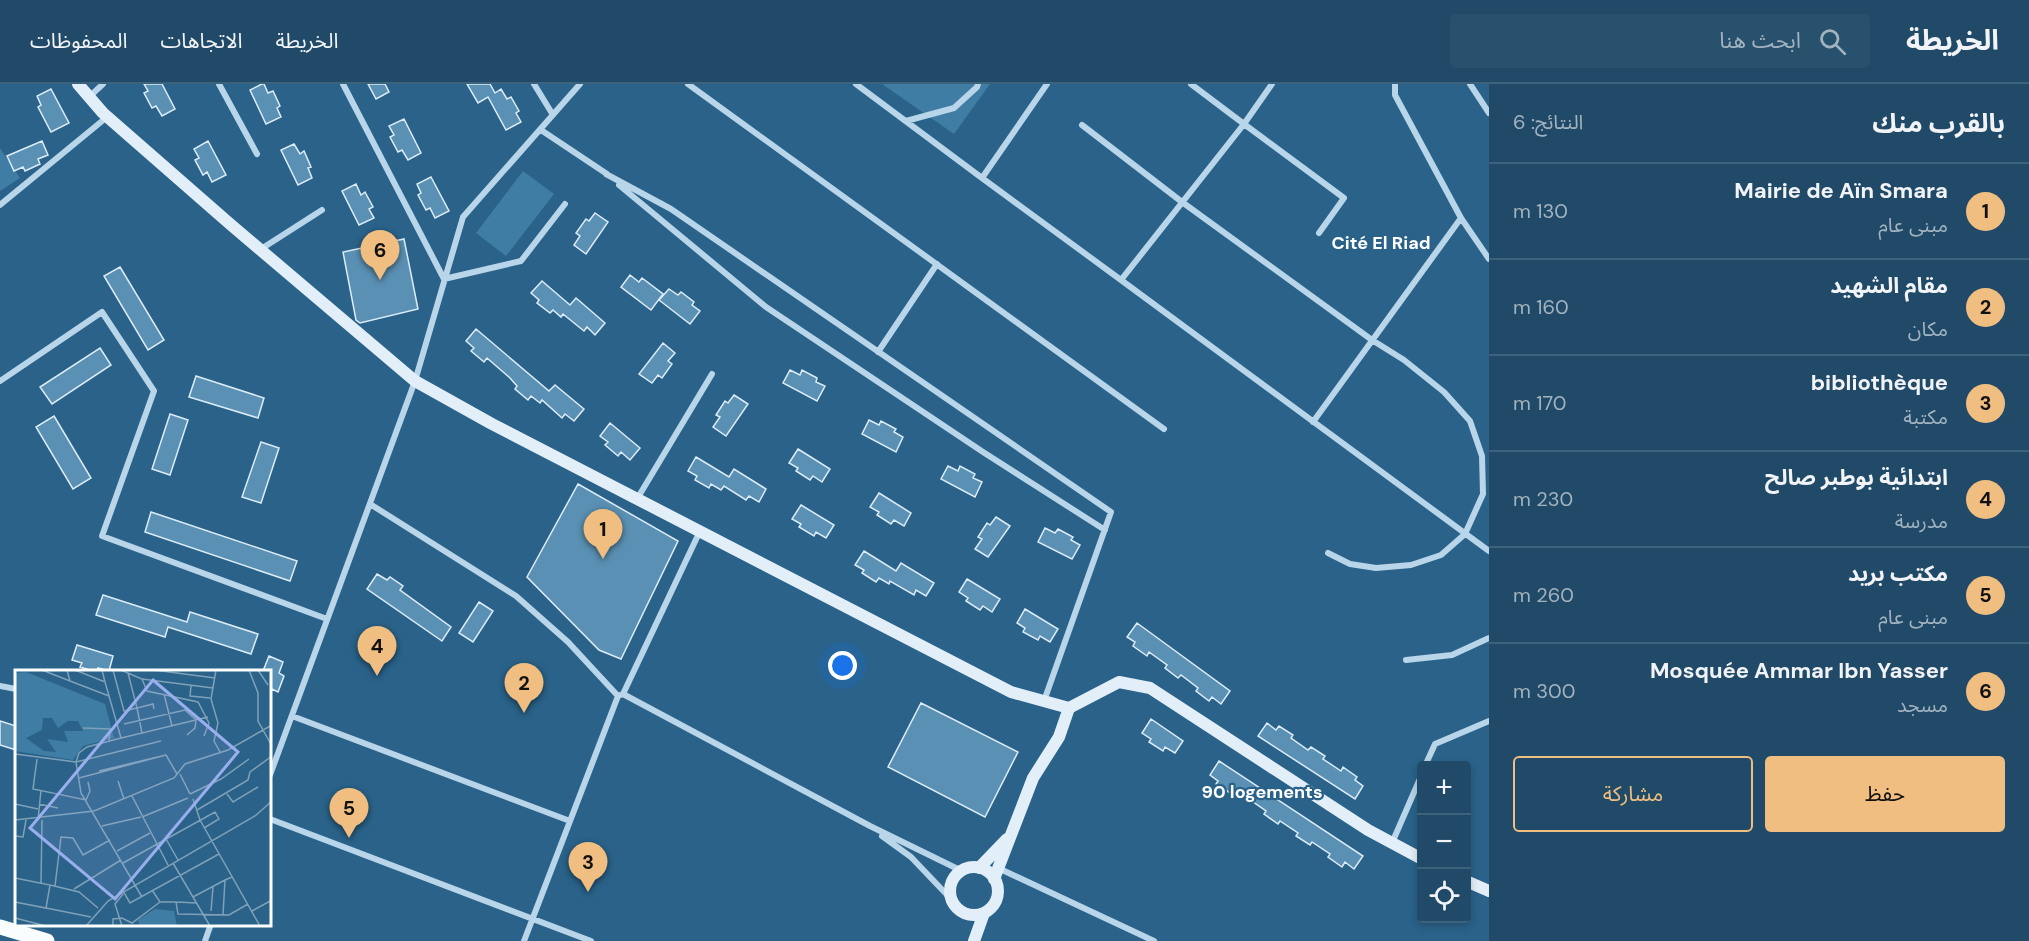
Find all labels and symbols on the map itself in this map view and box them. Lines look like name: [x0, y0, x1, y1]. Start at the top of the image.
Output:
pin: 6: [360, 230, 400, 280]
district label: Cité El Riad: [1331, 231, 1431, 255]
pin: 1: [584, 510, 622, 559]
pin: 4: [358, 626, 397, 676]
your location: [828, 651, 857, 680]
pin: 2: [504, 664, 544, 713]
inset map: [15, 670, 272, 926]
district label: 90 logements: [1202, 780, 1323, 804]
pin: 5: [330, 788, 368, 838]
pin: 3: [568, 842, 608, 892]

